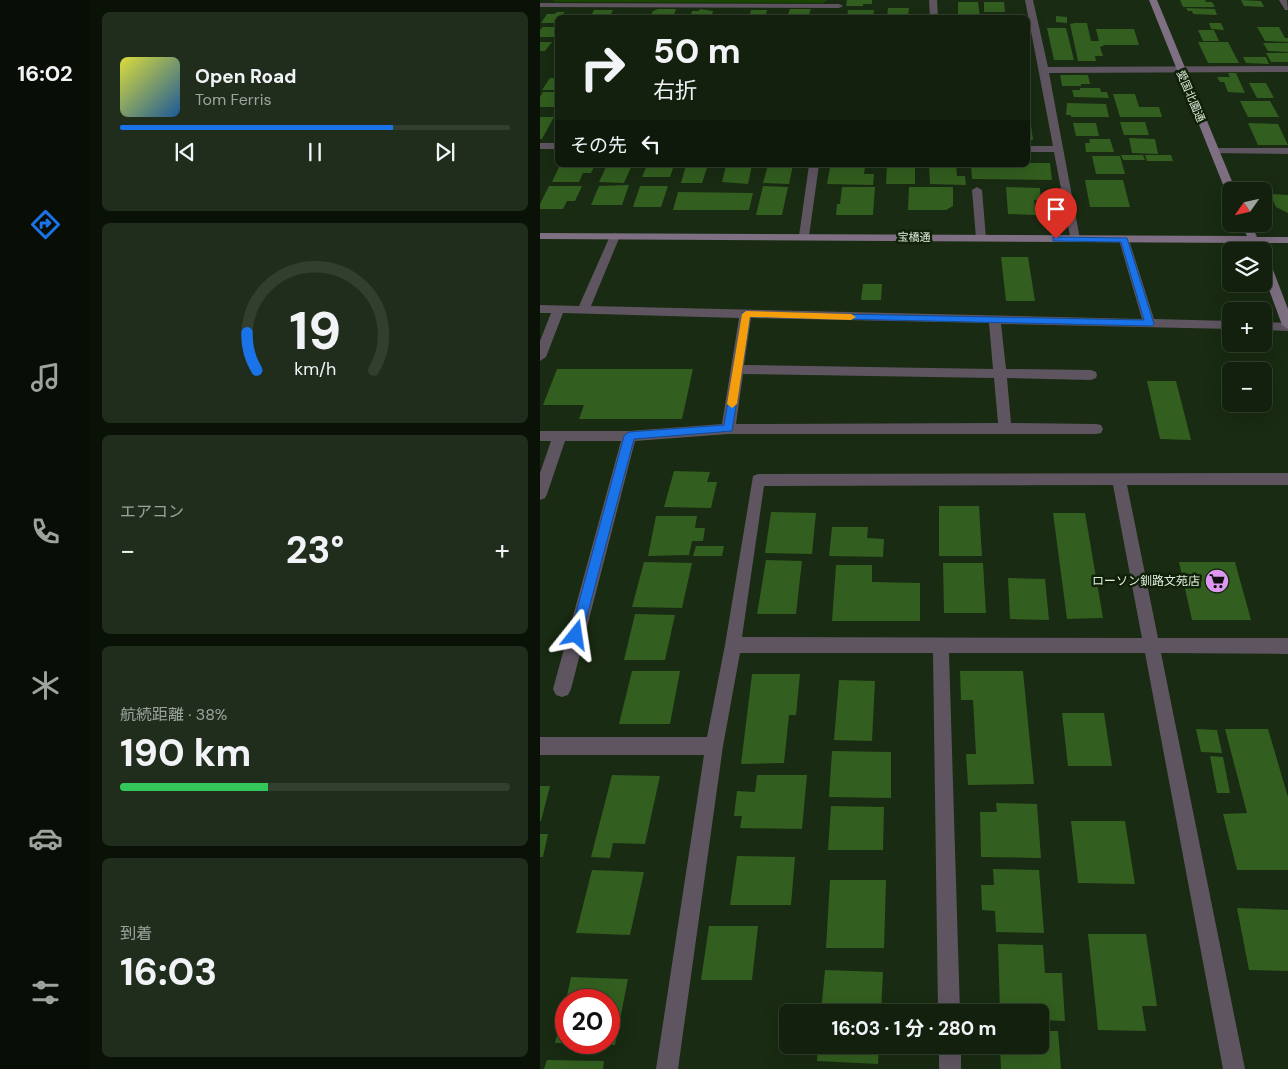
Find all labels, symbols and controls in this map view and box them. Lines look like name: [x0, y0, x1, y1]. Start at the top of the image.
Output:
text: 50 m: [653, 28, 741, 74]
icon: right: [570, 35, 635, 100]
text: 16:02: [17, 59, 73, 88]
text: Open Road: [195, 64, 297, 89]
street label: 愛国北園通: [1174, 68, 1208, 124]
text: 右折: [653, 76, 697, 105]
text: Tom Ferris: [195, 89, 272, 110]
icon: left: [637, 130, 665, 158]
text: その先: [570, 133, 627, 158]
icon: previous: [171, 138, 199, 166]
icon: pause: [301, 138, 329, 166]
icon: next: [431, 138, 459, 166]
north arrow: [1222, 182, 1272, 232]
map controls: [1222, 182, 1272, 412]
pin: [1035, 188, 1077, 239]
icon: arrive: [1042, 195, 1070, 223]
icon: directions: [28, 207, 63, 242]
street label: 宝橋通: [897, 230, 931, 244]
button: layers: [1222, 242, 1272, 292]
text: 19: [289, 297, 341, 365]
button: +: [1222, 302, 1272, 352]
text: km/h: [294, 357, 336, 381]
icon: music: [28, 360, 63, 395]
button: −: [1222, 362, 1272, 412]
text: エアコン: [120, 501, 184, 522]
icon: phone: [28, 514, 63, 549]
text: 23°: [286, 525, 344, 575]
text: −: [120, 532, 135, 569]
text: +: [495, 532, 510, 569]
supermarket icon: ローソン釧路文苑店: [1204, 568, 1230, 594]
place label: ローソン釧路文苑店: [1092, 573, 1200, 589]
position arrow: [549, 608, 601, 660]
icon: climate: [28, 668, 63, 703]
text: 航続距離 · 38%: [120, 704, 227, 725]
text: 190 km: [120, 728, 251, 778]
icon: car: [28, 821, 63, 856]
text: 到着: [120, 923, 152, 944]
text: 16:03: [120, 947, 217, 997]
icon: filters: [28, 975, 63, 1010]
speed limit sign: 20: [555, 989, 620, 1054]
text: 16:03 · 1 分 · 280 m: [831, 1016, 997, 1041]

